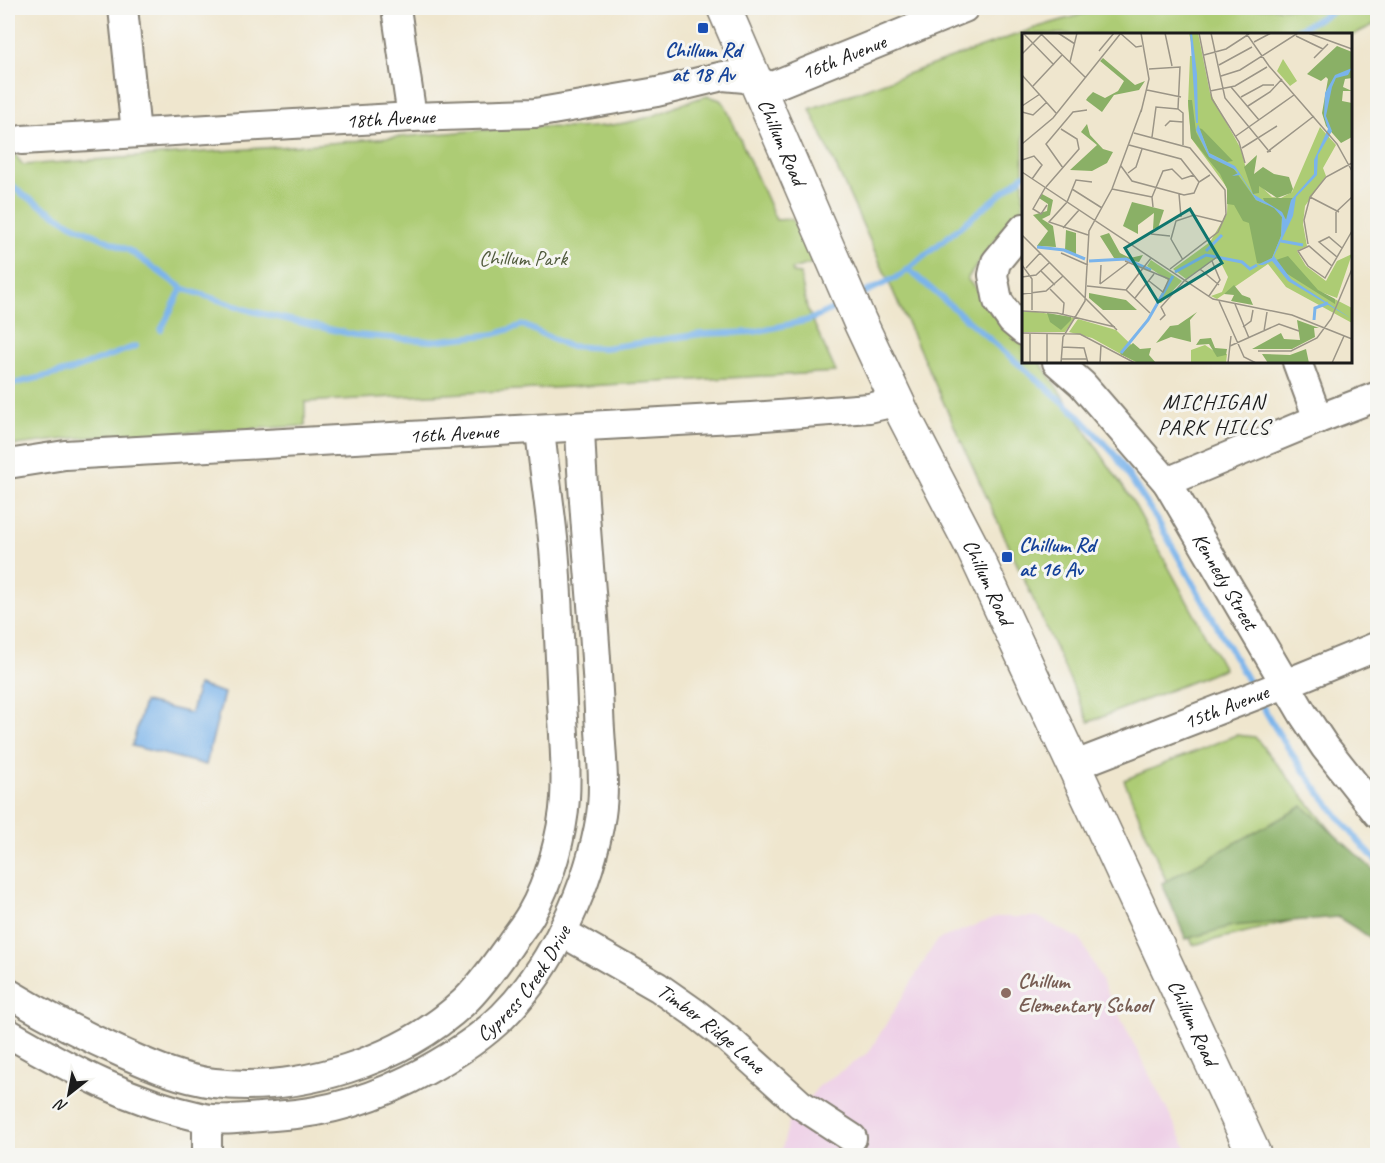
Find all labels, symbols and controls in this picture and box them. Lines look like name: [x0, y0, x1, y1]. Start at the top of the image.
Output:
marker: Chillum Rd at 18 Av: [696, 21, 710, 35]
street label: 16th Avenue: [797, 28, 891, 86]
inset map: [1022, 33, 1352, 363]
place label: Chillum Rd at 18 Av: [665, 37, 745, 87]
street label: Chillum Road: [752, 95, 814, 192]
street label: 18th Avenue: [345, 103, 436, 134]
park label: Chillum Park: [479, 245, 568, 271]
district label: MICHIGAN PARK HILLS: [1158, 388, 1273, 441]
street label: 16th Avenue: [409, 418, 500, 449]
street label: Kennedy Street: [1187, 528, 1265, 636]
place label: Chillum Rd at 16 Av: [1019, 532, 1099, 582]
street label: Chillum Road: [957, 535, 1021, 632]
marker: Chillum Rd at 16 Av: [1000, 550, 1014, 564]
street label: 15th Avenue: [1180, 678, 1273, 735]
street label: Cypress Creek Drive: [471, 920, 577, 1047]
place label: Chillum Elementary School: [1018, 968, 1156, 1018]
street label: Chillum Road: [1162, 976, 1226, 1073]
street label: Timber Ridge Lane: [652, 978, 771, 1080]
marker: Chillum Elementary School: [999, 986, 1013, 1000]
north arrow: [39, 1064, 99, 1124]
text: N: [50, 1093, 71, 1117]

